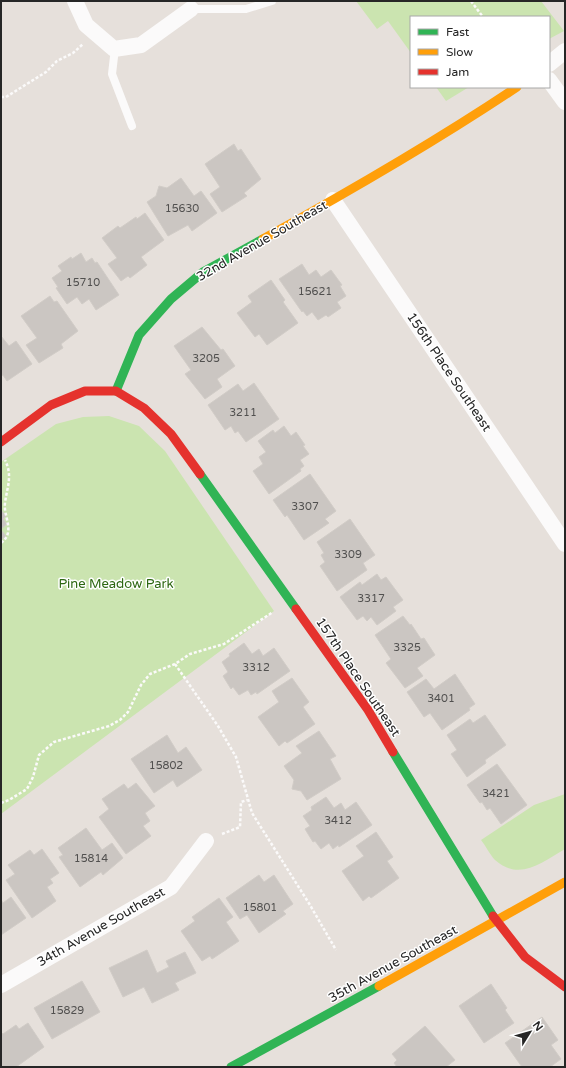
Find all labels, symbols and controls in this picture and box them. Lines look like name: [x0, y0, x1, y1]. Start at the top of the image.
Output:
legend: [410, 16, 550, 88]
text: Fast: [446, 25, 470, 39]
text: Slow: [446, 45, 473, 59]
text: Jam: [446, 65, 469, 79]
street label: 32nd Avenue Southeast: [194, 197, 330, 285]
house number: 15630: [165, 202, 199, 215]
house number: 15710: [66, 276, 100, 289]
house number: 15621: [298, 285, 332, 298]
street label: 156th Place Southeast: [403, 309, 495, 435]
house number: 3205: [192, 352, 220, 365]
house number: 3211: [229, 406, 257, 419]
house number: 3307: [291, 500, 319, 513]
house number: 3309: [334, 548, 362, 561]
park label: Pine Meadow Park: [58, 576, 174, 592]
house number: 3317: [357, 592, 385, 605]
street label: 157th Place Southeast: [312, 614, 404, 740]
house number: 3325: [393, 641, 421, 654]
house number: 3312: [242, 661, 270, 674]
house number: 3401: [427, 692, 455, 705]
house number: 15802: [149, 759, 183, 772]
house number: 3421: [482, 787, 510, 800]
house number: 3412: [324, 814, 352, 827]
house number: 15814: [74, 852, 108, 865]
street label: 34th Avenue Southeast: [34, 884, 168, 970]
house number: 15801: [243, 901, 277, 914]
street label: 35th Avenue Southeast: [326, 922, 460, 1006]
house number: 15829: [50, 1004, 84, 1017]
north arrow: [510, 1012, 550, 1052]
text: N: [530, 1019, 545, 1034]

